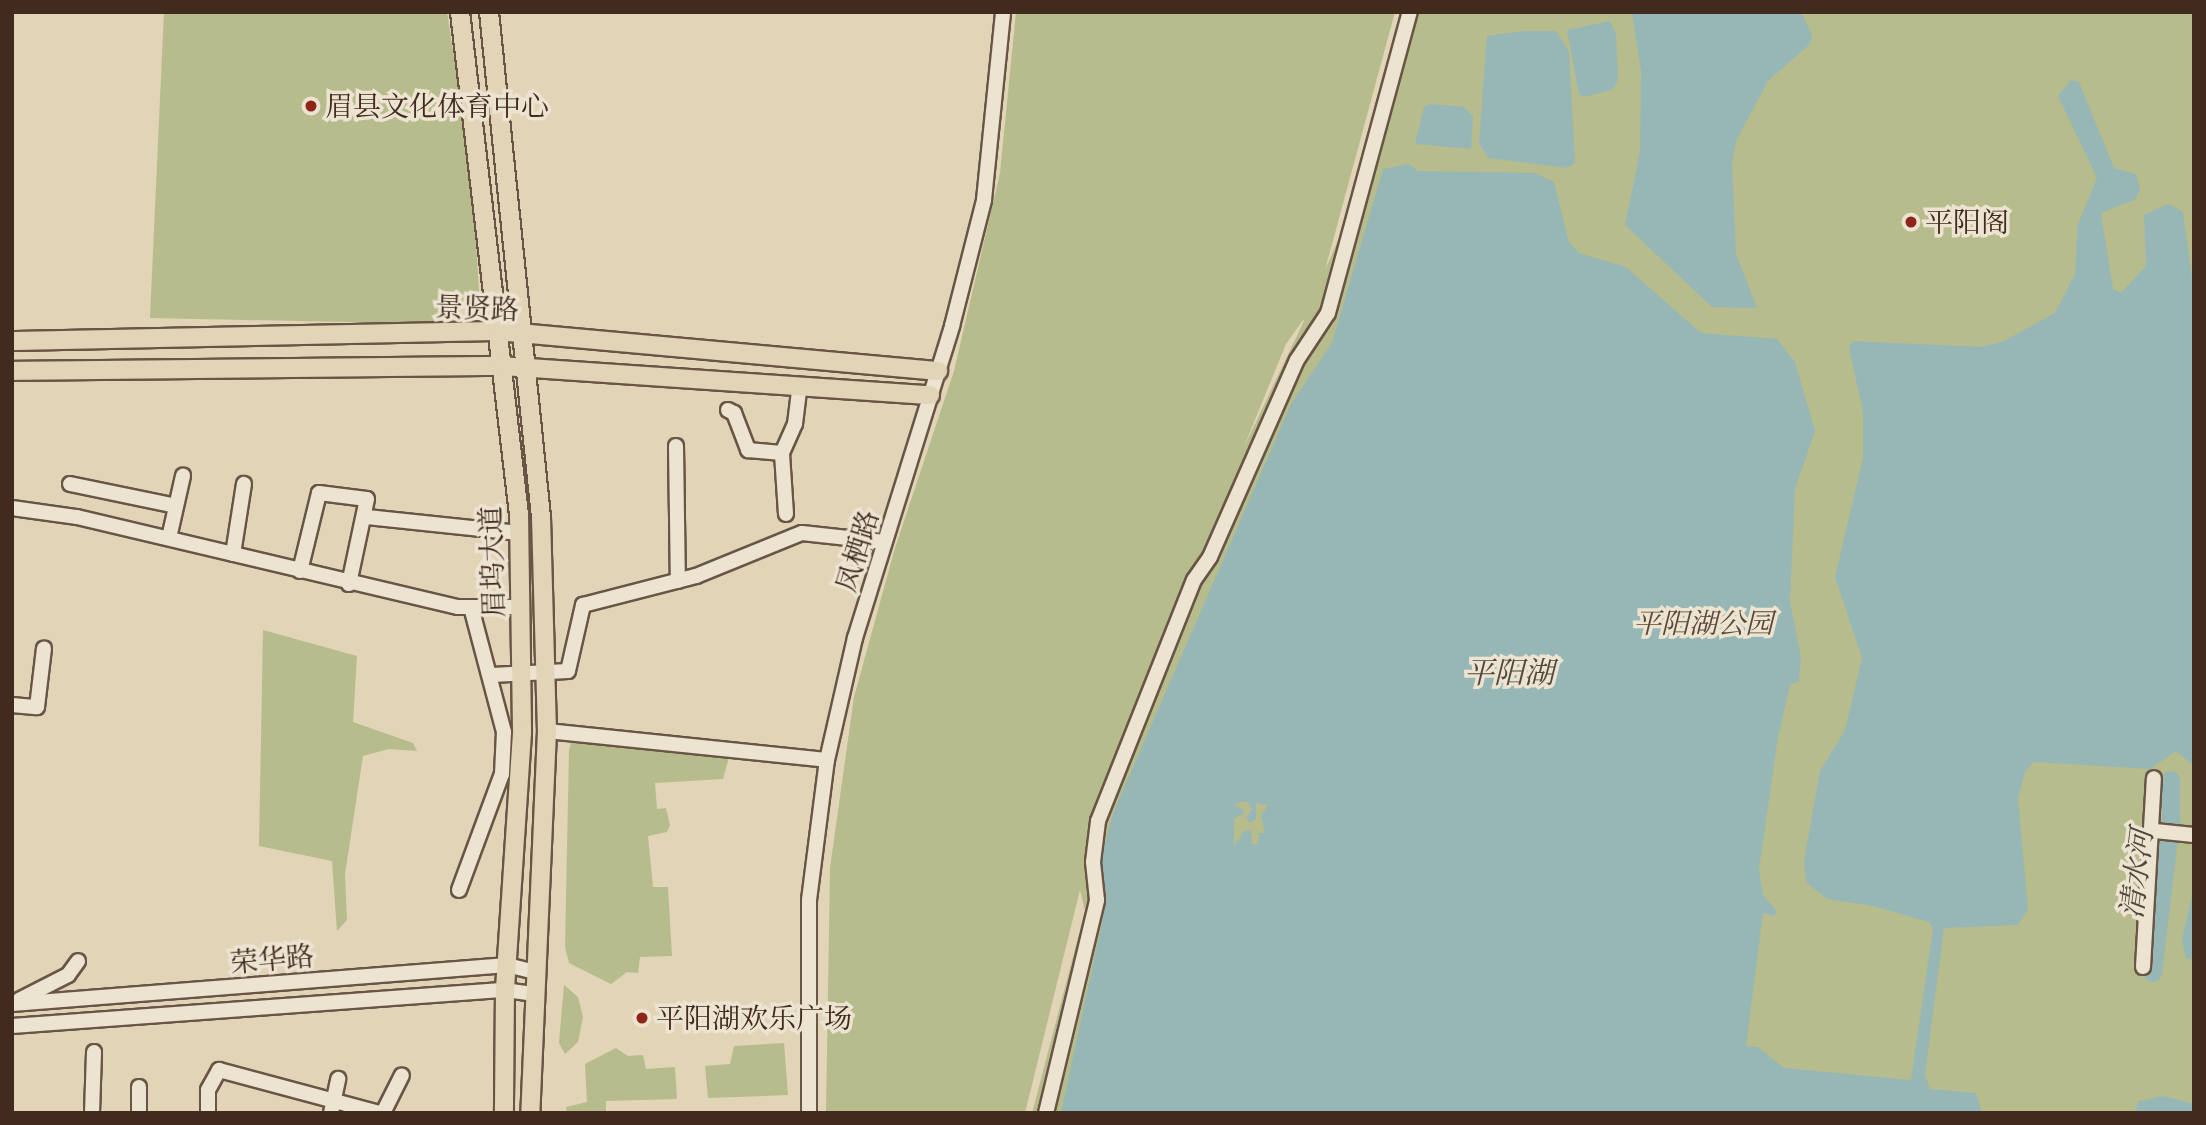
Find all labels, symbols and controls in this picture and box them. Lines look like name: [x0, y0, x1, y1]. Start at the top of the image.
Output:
place label: 眉县文化体育中心: [325, 89, 549, 123]
marker: 眉县文化体育中心: [303, 98, 319, 114]
place label: 平阳阁: [1925, 205, 2009, 239]
marker: 平阳阁: [1903, 214, 1919, 230]
street label: 景贤路: [434, 290, 520, 326]
street label: 眉坞大道: [473, 505, 511, 619]
street label: 凤栖路: [829, 506, 885, 596]
park label: 平阳湖公园: [1633, 606, 1773, 640]
water label: 平阳湖: [1464, 655, 1554, 691]
water label: 清水河: [2114, 827, 2160, 921]
street label: 荣华路: [229, 939, 315, 979]
place label: 平阳湖欢乐广场: [656, 1001, 852, 1035]
marker: 平阳湖欢乐广场: [634, 1010, 650, 1026]

